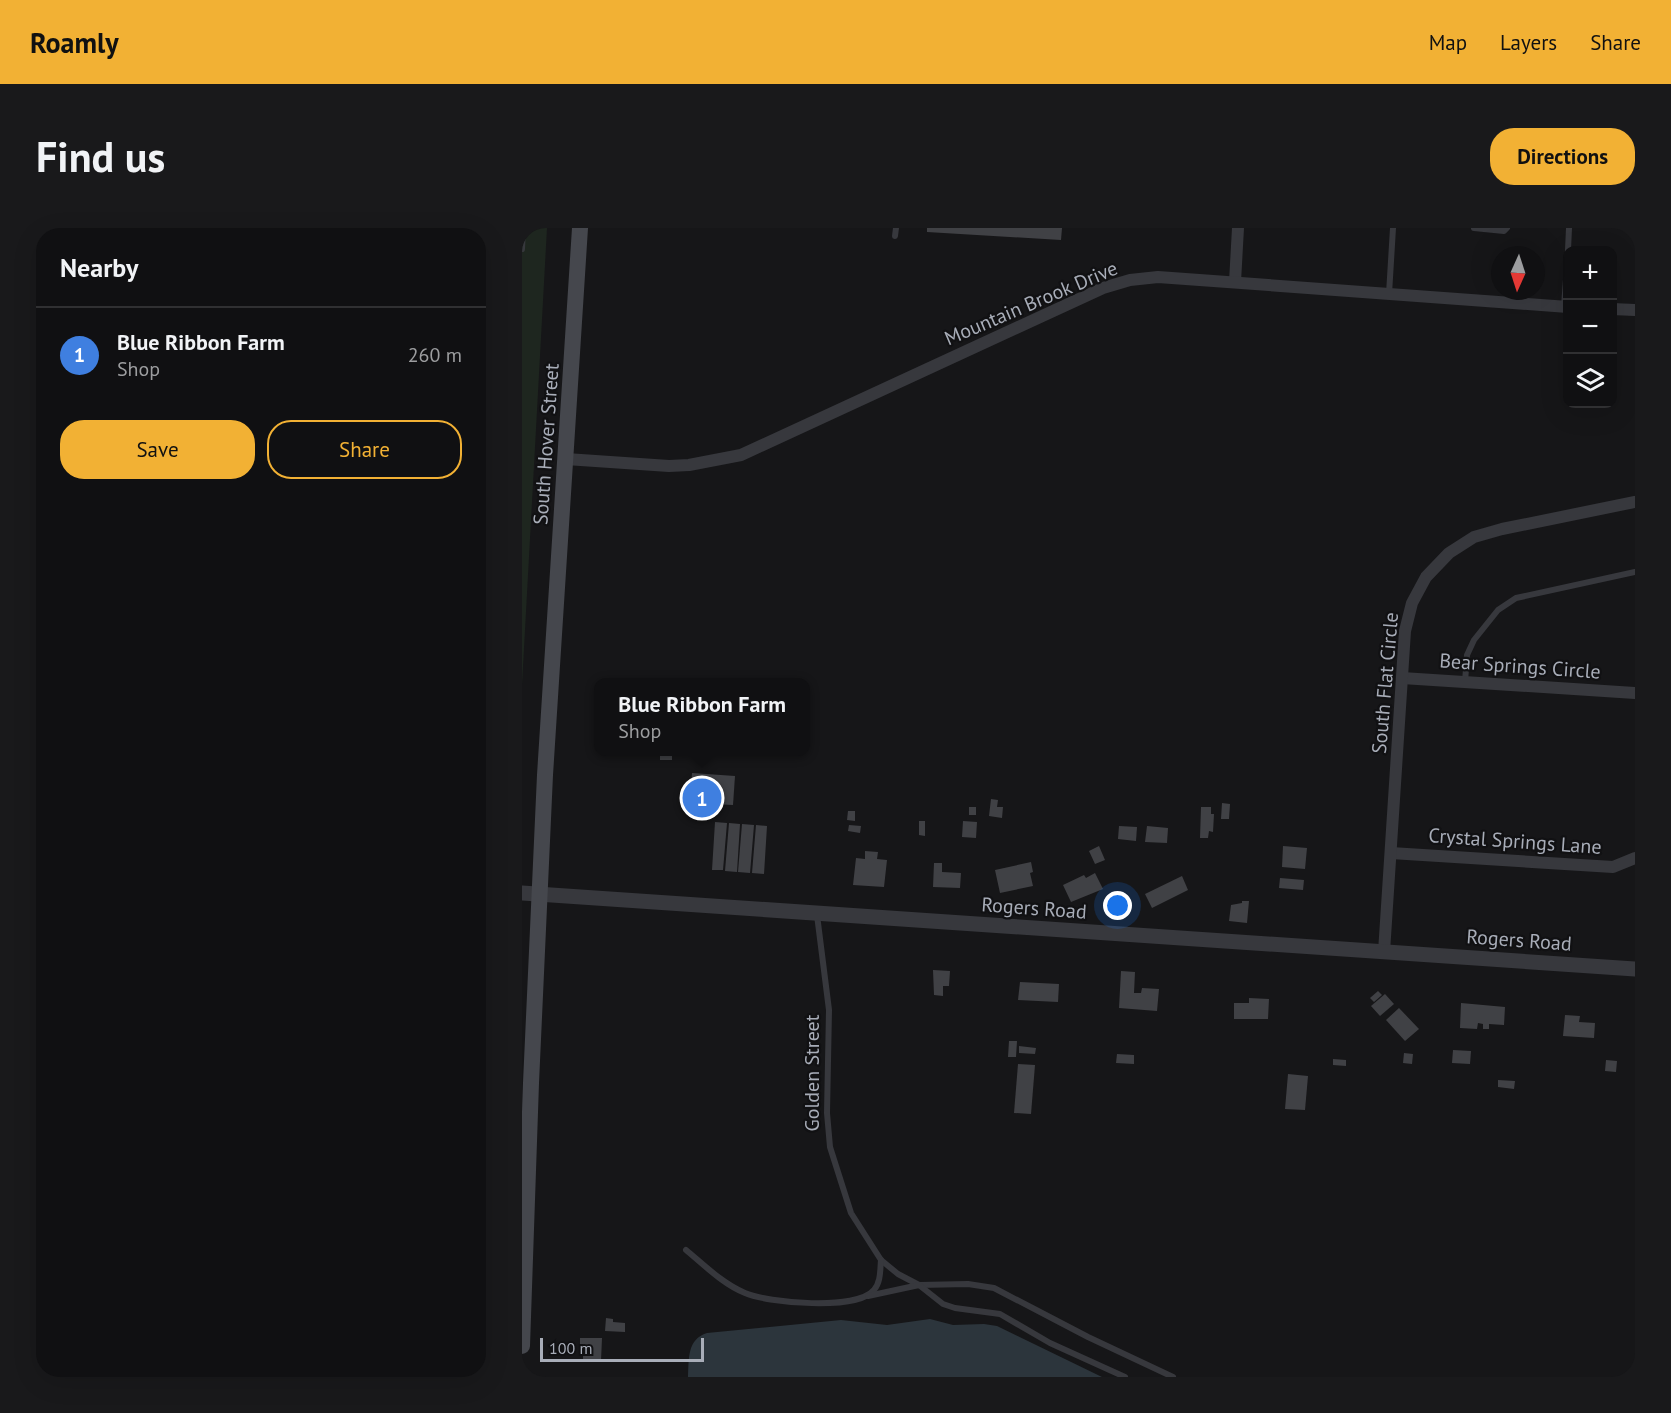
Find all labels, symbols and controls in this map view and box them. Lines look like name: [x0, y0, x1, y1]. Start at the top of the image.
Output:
text: Roamly: [30, 24, 119, 61]
text: Map: [1429, 29, 1467, 56]
text: Layers: [1500, 29, 1557, 56]
text: Share: [1590, 29, 1641, 56]
button: Directions: [1490, 128, 1635, 185]
text: Find us: [36, 129, 165, 184]
north arrow: [1491, 246, 1545, 300]
map controls: [1563, 246, 1617, 408]
button: +: [1563, 246, 1617, 300]
text: Nearby: [60, 251, 138, 284]
street label: Mountain Brook Drive: [940, 255, 1122, 351]
button: −: [1563, 300, 1617, 354]
text: Blue Ribbon Farm: [117, 328, 285, 356]
text: 1: [74, 342, 85, 368]
text: 260 m: [408, 342, 462, 368]
button: layers: [1563, 354, 1617, 408]
text: Shop: [117, 356, 160, 382]
street label: South Hover Street: [527, 362, 565, 526]
button: Save: [60, 420, 255, 479]
button: Share: [267, 420, 462, 479]
street label: South Flat Circle: [1366, 611, 1404, 755]
street label: Bear Springs Circle: [1439, 647, 1601, 685]
popup: [594, 678, 810, 756]
text: Blue Ribbon Farm: [618, 690, 786, 718]
text: Shop: [618, 718, 661, 744]
pin: 1: [682, 776, 722, 820]
street label: Crystal Springs Lane: [1428, 822, 1602, 860]
street label: Rogers Road: [980, 891, 1088, 925]
your location: [1103, 891, 1132, 920]
street label: Rogers Road: [1465, 923, 1573, 957]
street label: Golden Street: [799, 1014, 825, 1132]
scale bar: [540, 1335, 704, 1362]
text: 100 m: [549, 1338, 592, 1358]

